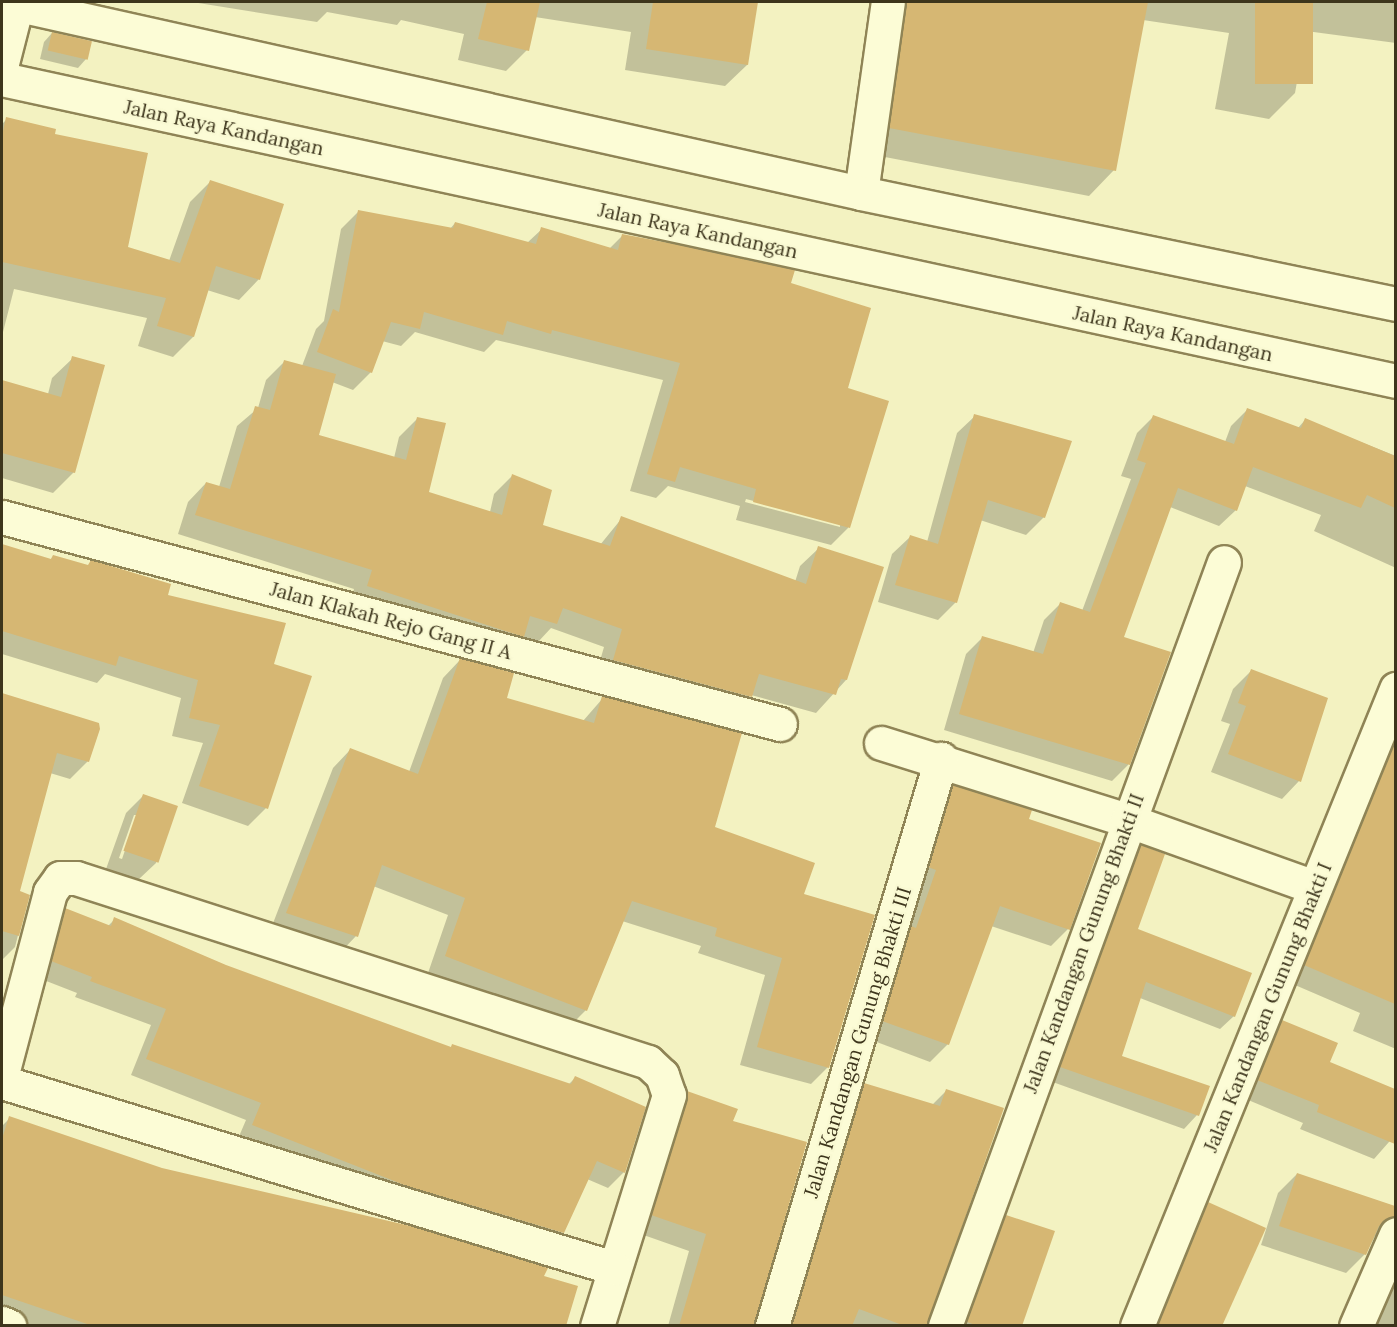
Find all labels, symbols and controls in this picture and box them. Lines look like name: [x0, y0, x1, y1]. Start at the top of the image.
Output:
street label: Jalan Raya Kandangan: [122, 94, 326, 160]
street label: Jalan Raya Kandangan: [596, 197, 800, 263]
street label: Jalan Raya Kandangan: [1071, 300, 1275, 366]
street label: Jalan Klakah Rejo Gang II A: [268, 576, 514, 664]
street label: Jalan Kandangan Gunung Bhakti II: [1018, 790, 1148, 1096]
street label: Jalan Kandangan Gunung Bhakti I: [1198, 859, 1336, 1155]
street label: Jalan Kandangan Gunung Bhakti III: [798, 884, 916, 1200]

